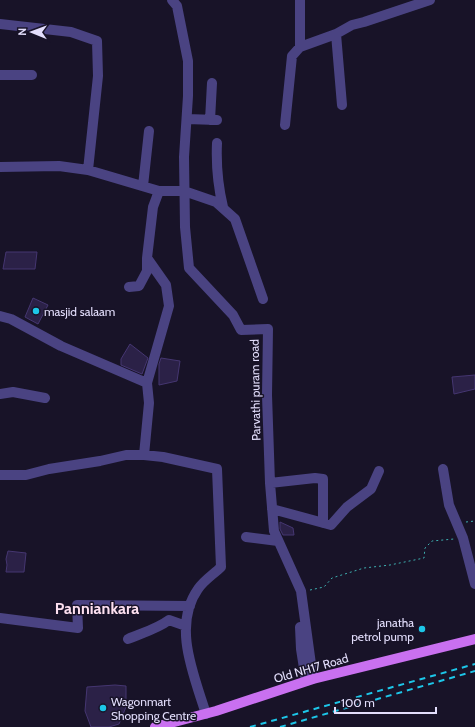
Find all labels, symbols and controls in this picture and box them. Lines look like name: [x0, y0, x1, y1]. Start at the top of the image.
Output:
north arrow: [12, 12, 52, 52]
text: N: [15, 28, 29, 36]
place label: masjid salaam: [44, 304, 115, 319]
marker: masjid salaam: [31, 306, 41, 316]
street label: Parvathi puram road: [247, 339, 263, 441]
district label: Panniankara: [55, 599, 139, 618]
place label: janatha petrol pump: [351, 615, 414, 644]
marker: janatha petrol pump: [417, 624, 427, 634]
street label: Old NH17 Road: [272, 650, 350, 686]
scale bar: [335, 689, 436, 715]
place label: Wagonmart Shopping Centre: [111, 694, 196, 723]
text: 100 m: [341, 695, 375, 710]
marker: Wagonmart Shopping Centre: [98, 703, 108, 713]

